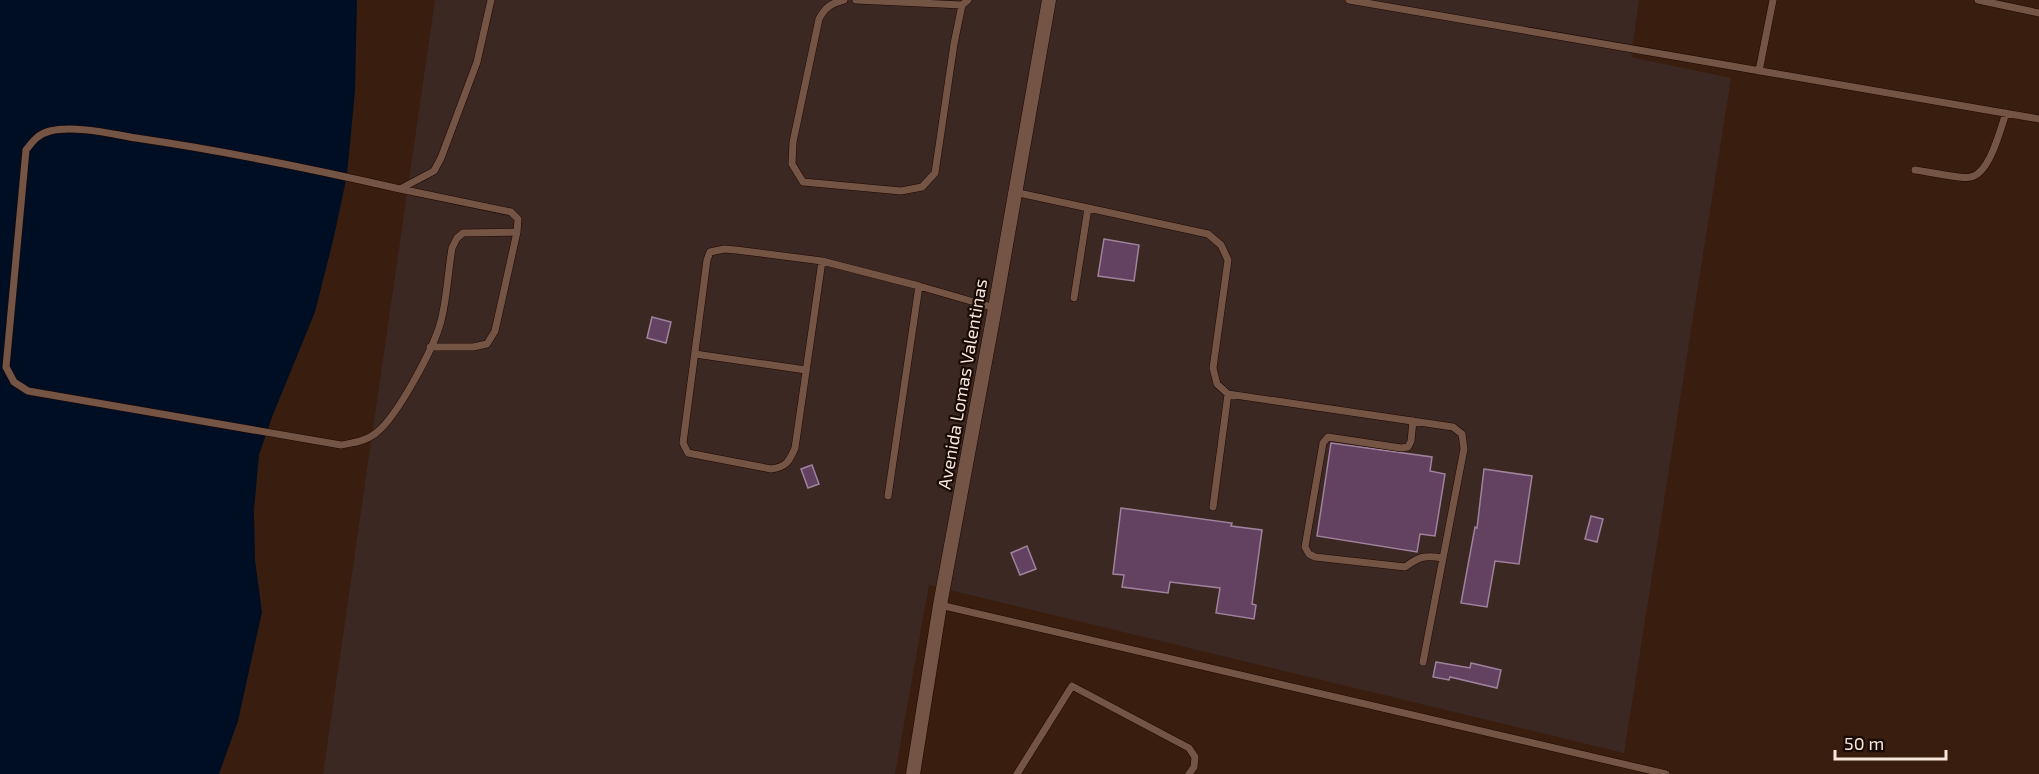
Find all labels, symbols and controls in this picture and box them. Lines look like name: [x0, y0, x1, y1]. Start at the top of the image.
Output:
street label: Avenida Lomas Valentinas: [933, 277, 991, 491]
scale bar: [1835, 723, 1946, 761]
text: 50 m: [1844, 732, 1884, 754]

